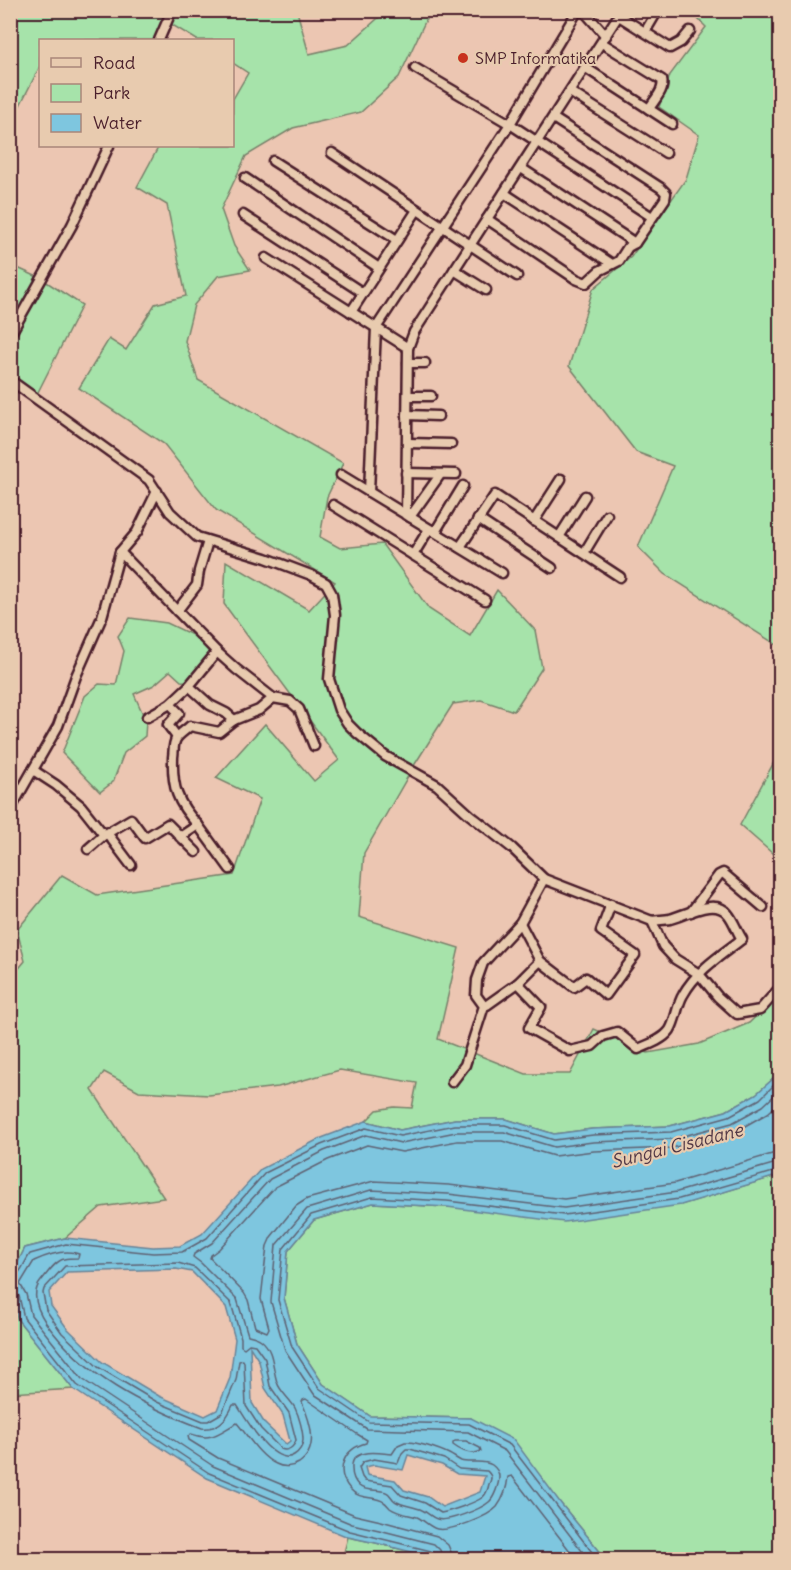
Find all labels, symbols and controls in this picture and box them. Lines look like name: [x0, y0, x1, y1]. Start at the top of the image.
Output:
legend: [39, 39, 234, 147]
place label: SMP Informatika: [475, 48, 596, 68]
text: Road: [93, 51, 136, 74]
marker: SMP Informatika: [456, 51, 470, 65]
text: Park: [93, 81, 130, 104]
text: Water: [93, 111, 143, 134]
water label: Sungai Cisadane: [609, 1118, 746, 1173]

